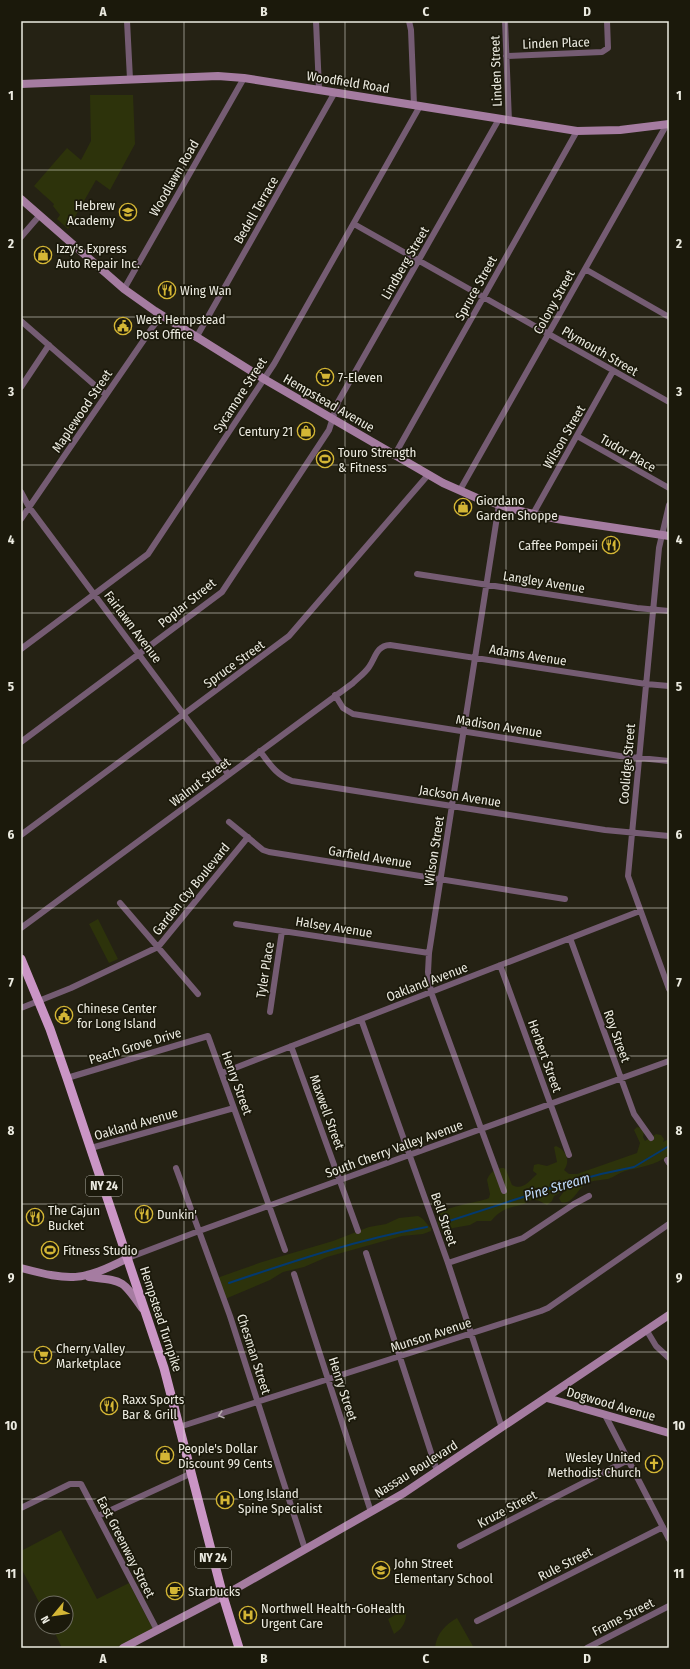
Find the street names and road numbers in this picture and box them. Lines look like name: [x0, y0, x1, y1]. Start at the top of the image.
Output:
street label: Linden Street: [487, 34, 505, 107]
street label: Linden Place: [522, 34, 590, 52]
street label: Woodfield Road: [305, 68, 391, 96]
street label: Woodlawn Road: [146, 137, 202, 219]
street label: Bedell Terrace: [231, 174, 281, 246]
street label: Lindberg Street: [378, 223, 432, 302]
street label: Spruce Street: [452, 252, 500, 323]
street label: Colony Street: [530, 267, 578, 337]
street label: Plymouth Street: [559, 323, 641, 379]
street label: Sycamore Street: [210, 354, 270, 435]
street label: Maplewood Street: [49, 366, 116, 455]
street label: Hempstead Avenue: [281, 371, 377, 435]
street label: Wilson Street: [540, 402, 589, 471]
street label: Tudor Place: [597, 431, 659, 475]
street label: Langley Avenue: [502, 568, 586, 596]
street label: Poplar Street: [155, 575, 219, 631]
street label: Fairlawn Avenue: [101, 588, 165, 666]
street label: Spruce Street: [201, 636, 268, 691]
street label: Adams Avenue: [488, 642, 568, 668]
street label: Madison Avenue: [455, 712, 543, 740]
street label: Coolidge Street: [616, 722, 638, 805]
street label: Walnut Street: [167, 754, 234, 810]
street label: Jackson Avenue: [418, 782, 502, 810]
street label: Wilson Street: [421, 814, 447, 887]
street label: Garden Cty Boulevard: [149, 840, 233, 938]
street label: Garfield Avenue: [327, 843, 413, 871]
street label: Halsey Avenue: [295, 914, 373, 940]
street label: Tyler Place: [253, 941, 277, 999]
street label: Oakland Avenue: [384, 960, 470, 1004]
street label: Roy Street: [601, 1008, 634, 1065]
street label: Herbert Street: [525, 1018, 565, 1095]
street label: Peach Grove Drive: [87, 1025, 183, 1067]
street label: Henry Street: [219, 1049, 256, 1118]
street label: Maxwell Street: [307, 1073, 348, 1152]
street label: Oakland Avenue: [93, 1105, 179, 1143]
street label: South Cherry Valley Avenue: [323, 1117, 465, 1181]
road number: NY 24: [86, 1176, 122, 1196]
street label: Bell Street: [428, 1190, 460, 1248]
street label: Hempstead Turnpike: [137, 1264, 185, 1374]
street label: Chesman Street: [234, 1312, 274, 1397]
street label: Munson Avenue: [389, 1315, 473, 1355]
street label: Henry Street: [326, 1355, 361, 1424]
street label: Dogwood Avenue: [565, 1384, 657, 1424]
street label: Nassau Boulevard: [372, 1438, 460, 1500]
street label: Kruze Street: [475, 1487, 540, 1531]
street label: East Greenway Street: [94, 1494, 158, 1601]
street label: Rule Street: [535, 1544, 595, 1584]
road number: NY 24: [195, 1548, 231, 1568]
street label: Frame Street: [590, 1595, 657, 1639]

